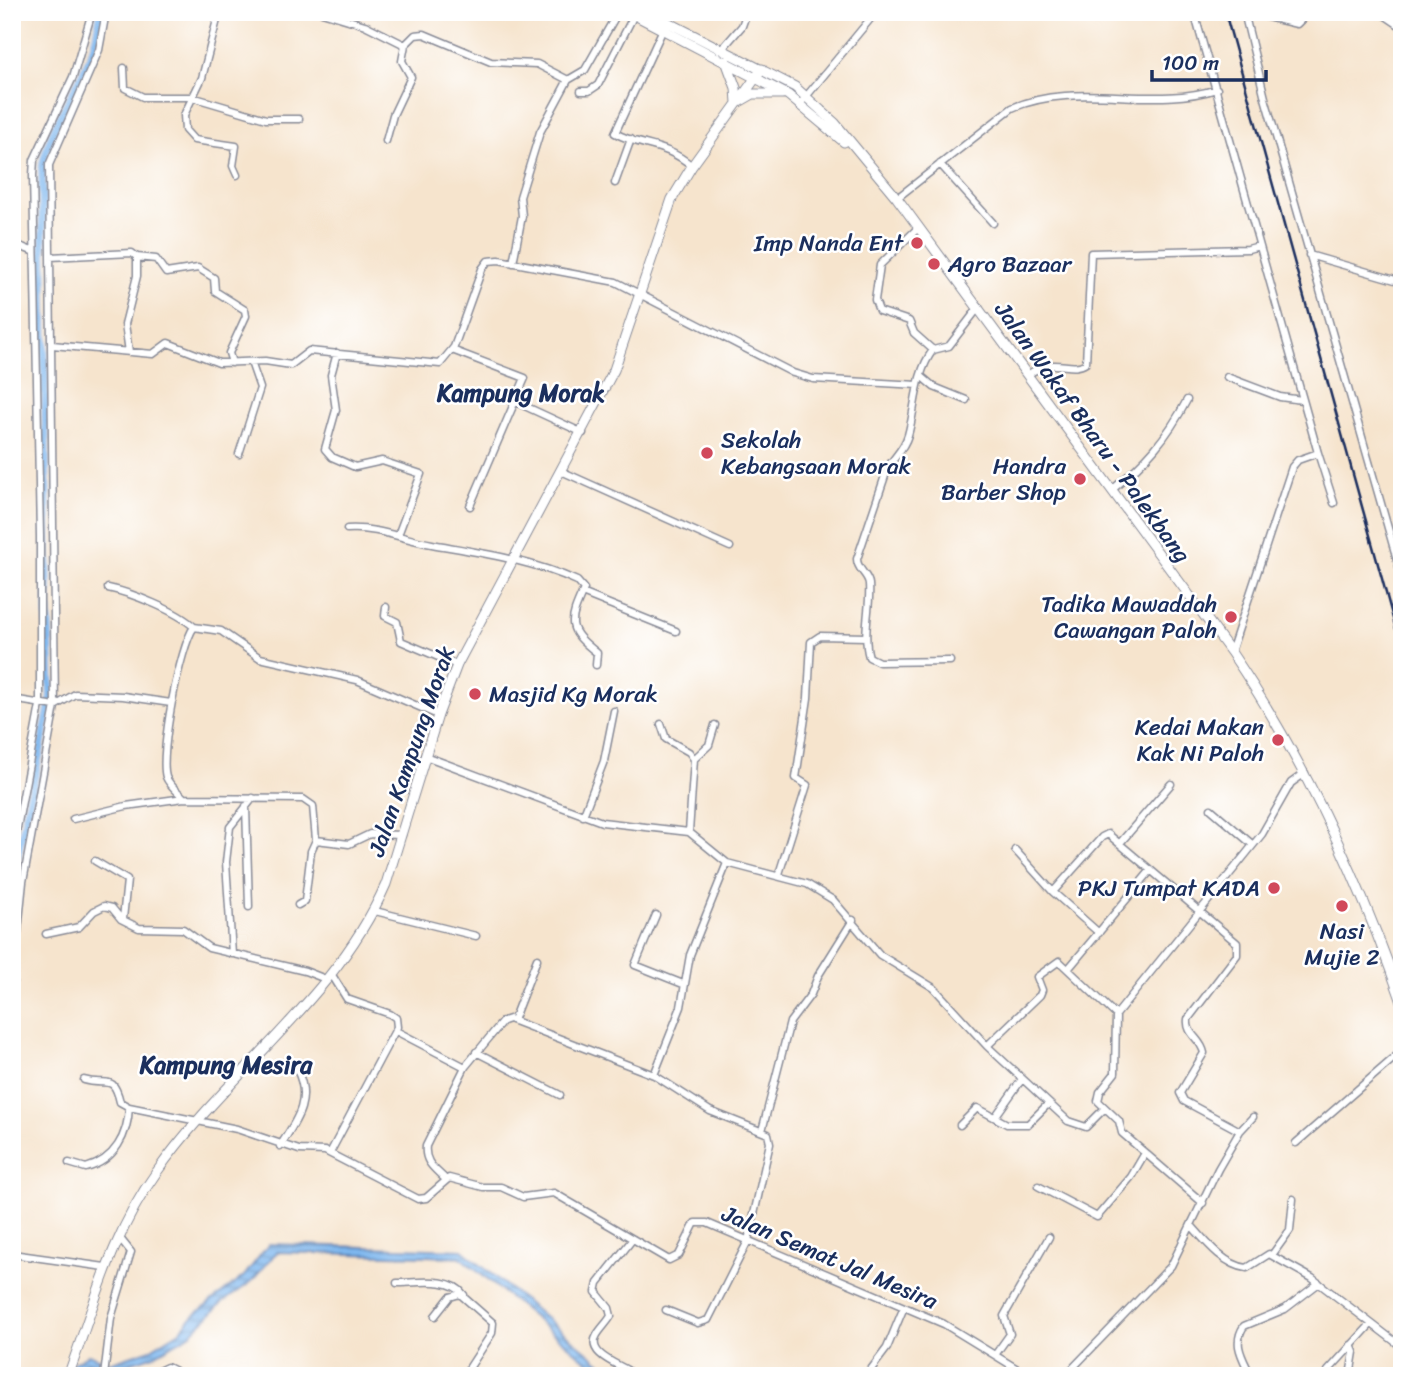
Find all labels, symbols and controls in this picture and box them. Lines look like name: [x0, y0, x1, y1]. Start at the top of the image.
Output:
scale bar: [1152, 38, 1265, 82]
text: 100 m: [1162, 44, 1219, 82]
place label: Imp Nanda Ent: [753, 223, 905, 264]
marker: Imp Nanda Ent: [909, 235, 925, 251]
place label: Agro Bazaar: [947, 244, 1073, 285]
marker: Agro Bazaar: [926, 256, 942, 272]
street label: Jalan Wakaf Bharu - Palekbang: [983, 292, 1202, 572]
district label: Kampung Morak: [436, 372, 605, 414]
place label: Sekolah Kebangsaan Morak: [721, 420, 911, 487]
marker: Sekolah Kebangsaan Morak: [699, 445, 715, 461]
place label: Handra Barber Shop: [941, 446, 1066, 513]
marker: Handra Barber Shop: [1072, 471, 1088, 487]
place label: Tadika Mawaddah Cawangan Paloh: [1041, 584, 1217, 651]
marker: Tadika Mawaddah Cawangan Paloh: [1223, 609, 1239, 625]
street label: Jalan Kampung Morak: [356, 640, 467, 863]
place label: Masjid Kg Morak: [489, 674, 658, 715]
marker: Masjid Kg Morak: [467, 686, 483, 702]
place label: Kedai Makan Kak Ni Paloh: [1135, 707, 1265, 774]
marker: Kedai Makan Kak Ni Paloh: [1270, 732, 1286, 748]
place label: PKJ Tumpat KADA: [1078, 868, 1260, 909]
marker: PKJ Tumpat KADA: [1266, 880, 1282, 896]
marker: Nasi Mujie 2: [1334, 898, 1350, 914]
place label: Nasi Mujie 2: [1304, 911, 1380, 978]
district label: Kampung Mesira: [139, 1044, 313, 1086]
street label: Jalan Semat Jal Mesira: [715, 1193, 945, 1322]

